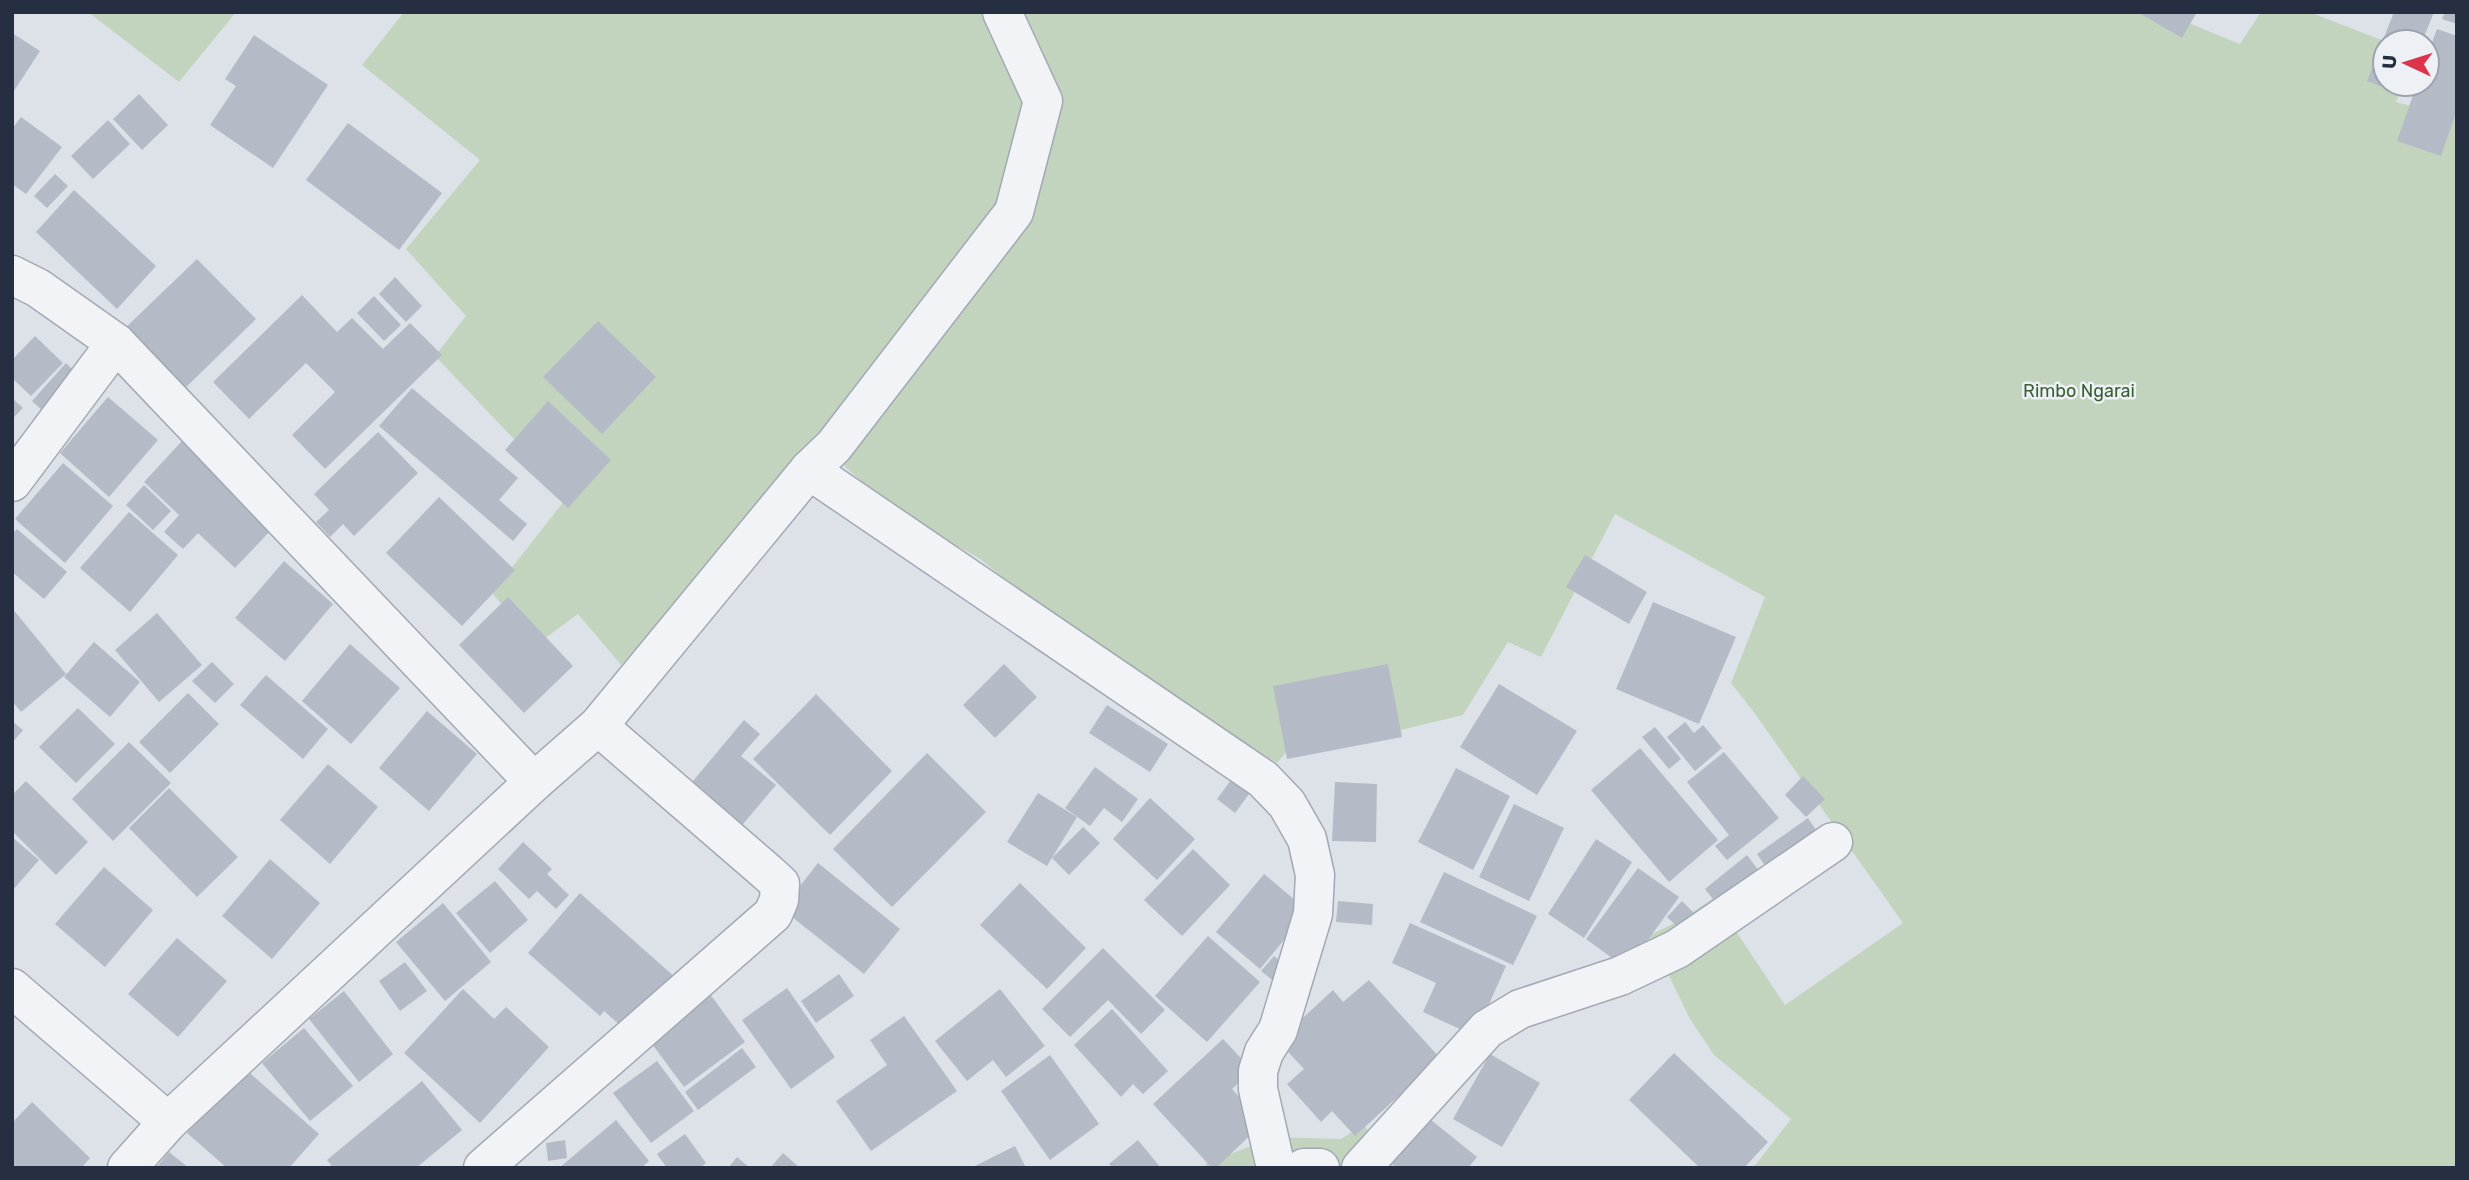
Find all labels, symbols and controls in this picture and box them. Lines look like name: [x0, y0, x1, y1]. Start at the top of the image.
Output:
north arrow: [2371, 28, 2441, 98]
text: U: [2378, 54, 2401, 70]
park label: Rimbo Ngarai: [2023, 380, 2135, 402]

